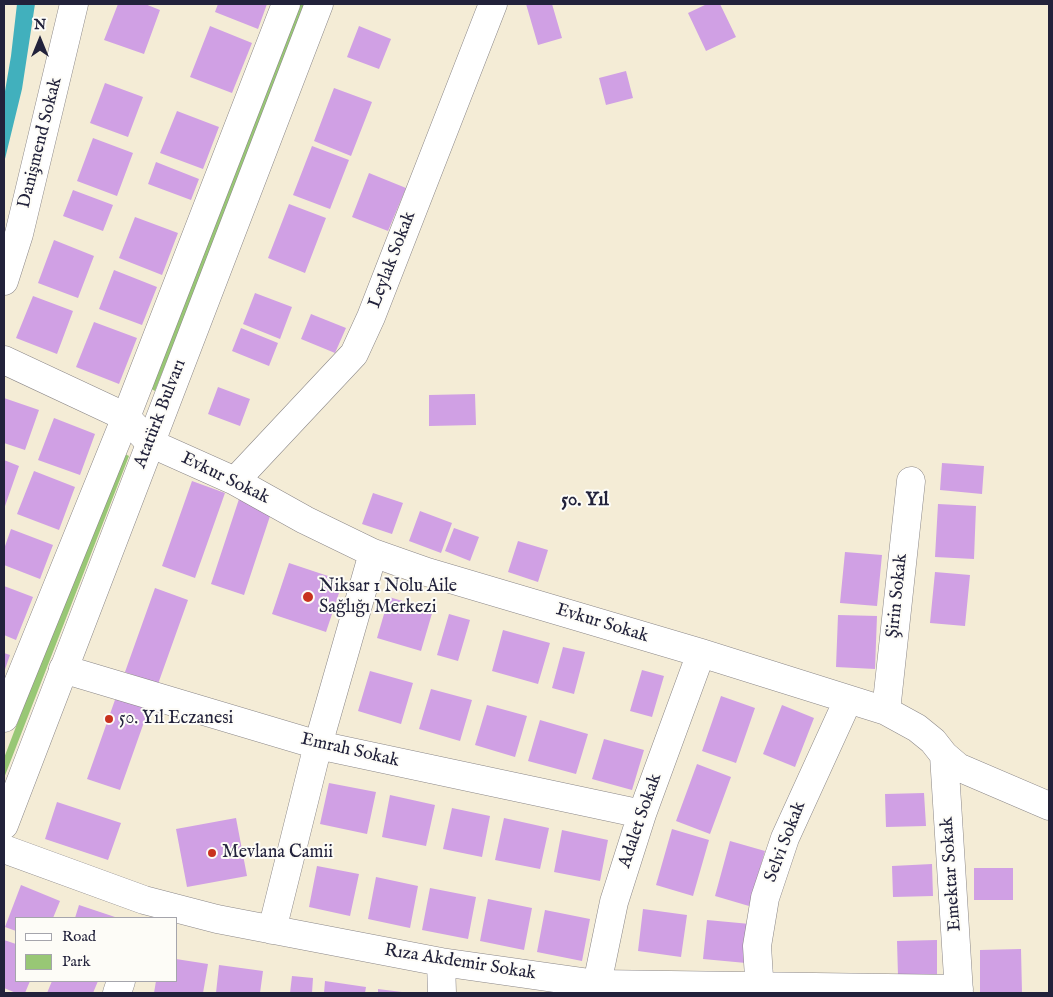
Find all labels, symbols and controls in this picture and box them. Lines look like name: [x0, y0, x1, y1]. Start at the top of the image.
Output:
north arrow: [15, 15, 65, 65]
text: N: [34, 16, 46, 34]
street label: Danişmend Sokak: [14, 75, 68, 211]
street label: Leylak Sokak: [365, 208, 421, 312]
street label: Atatürk Bulvarı: [130, 357, 192, 471]
street label: Evkur Sokak: [177, 448, 273, 510]
district label: 50. Yıl: [561, 490, 609, 512]
street label: Şirin Sokak: [883, 553, 913, 639]
place label: Niksar 1 Nolu Aile Sağlığı Merkezi: [319, 576, 457, 618]
marker: Niksar 1 Nolu Aile Sağlığı Merkezi: [301, 590, 315, 604]
street label: Evkur Sokak: [553, 600, 651, 648]
place label: 50. Yıl Eczanesi: [119, 708, 233, 730]
marker: 50. Yıl Eczanesi: [103, 713, 115, 725]
street label: Emrah Sokak: [299, 729, 401, 773]
street label: Adalet Sokak: [615, 771, 667, 871]
street label: Selvi Sokak: [761, 799, 811, 885]
street label: Emektar Sokak: [937, 816, 967, 932]
place label: Mevlana Camii: [222, 842, 333, 864]
marker: Mevlana Camii: [206, 847, 218, 859]
legend: [15, 917, 178, 982]
text: Road: [62, 927, 96, 946]
street label: Rıza Akdemir Sokak: [383, 940, 537, 986]
text: Park: [62, 952, 91, 971]

